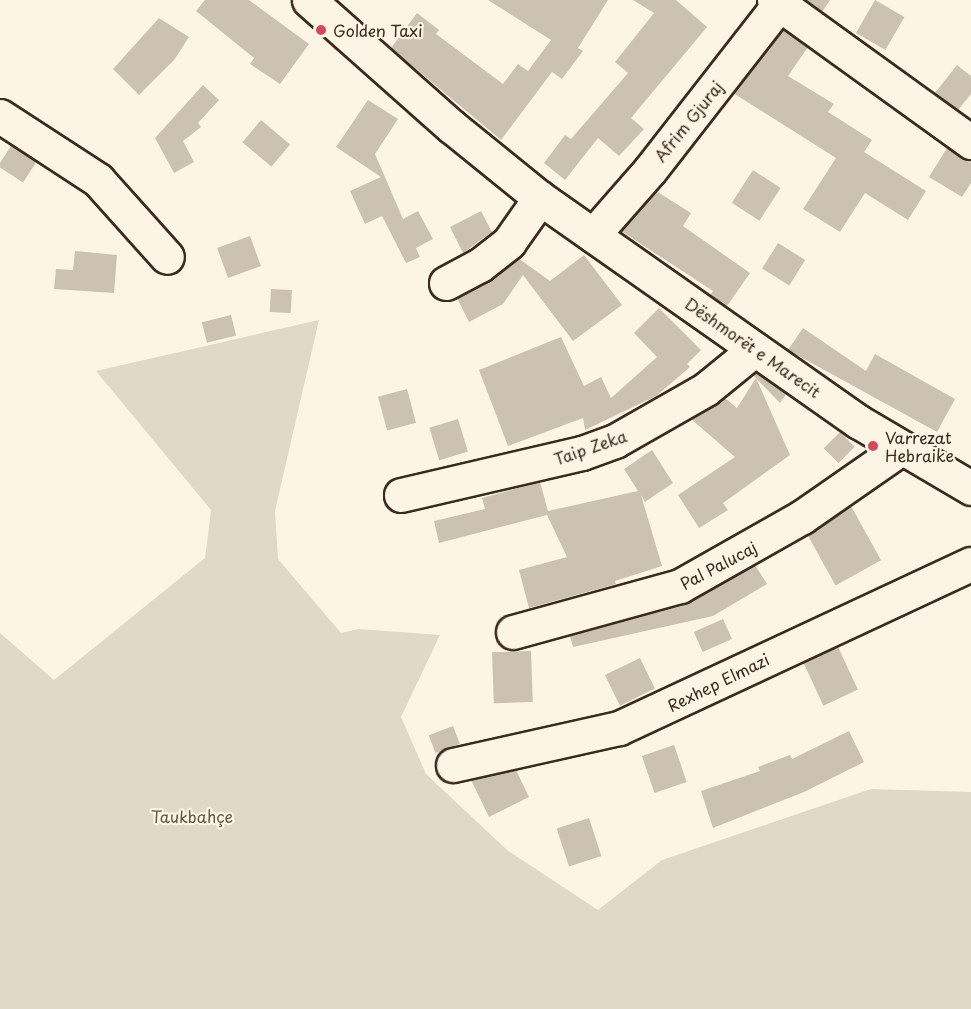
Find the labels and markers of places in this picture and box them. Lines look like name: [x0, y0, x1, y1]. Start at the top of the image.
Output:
place label: Golden Taxi: [333, 20, 423, 40]
marker: Golden Taxi: [314, 23, 328, 37]
place label: Varrezat Hebraike: [885, 427, 954, 465]
marker: Varrezat Hebraike: [866, 439, 880, 453]

